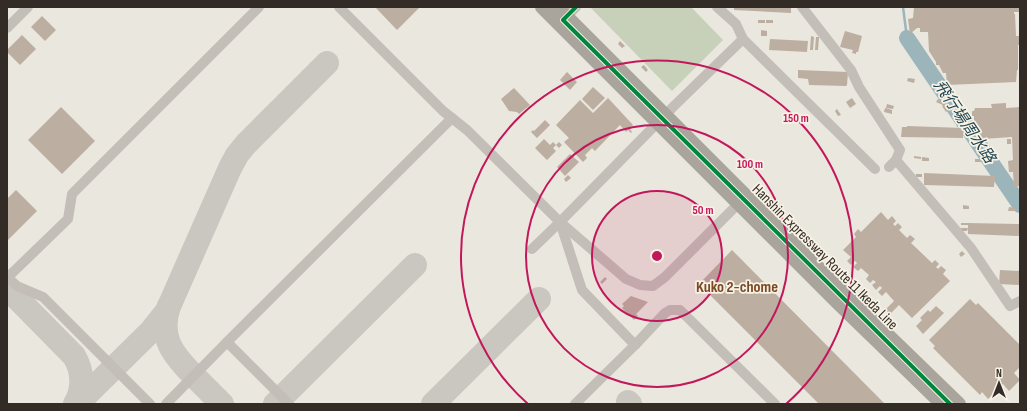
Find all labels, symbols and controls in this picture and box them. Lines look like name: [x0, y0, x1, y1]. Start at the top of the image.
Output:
water label: 飛行場周水路: [929, 77, 1000, 169]
text: 150 m: [783, 111, 809, 126]
text: 100 m: [737, 157, 763, 172]
street label: Hanshin Expressway Route 11 Ikeda Line: [748, 180, 902, 334]
text: 50 m: [693, 203, 713, 218]
centre of rings: [650, 249, 664, 263]
district label: Kuko 2-chome: [696, 278, 778, 297]
north arrow: [979, 363, 1019, 403]
text: N: [996, 367, 1002, 380]

